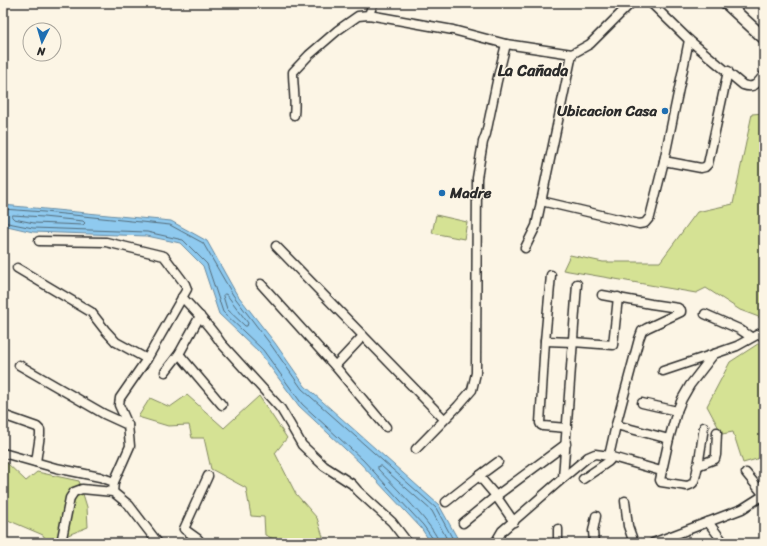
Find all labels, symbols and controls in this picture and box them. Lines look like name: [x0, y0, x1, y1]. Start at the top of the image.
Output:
north arrow: [22, 22, 62, 62]
text: N: [36, 42, 47, 61]
district label: La Cañada: [498, 56, 568, 85]
place label: Ubicacion Casa: [557, 98, 657, 124]
marker: Ubicacion Casa: [660, 106, 670, 116]
place label: Madre: [449, 180, 492, 206]
marker: Madre: [437, 188, 447, 198]

